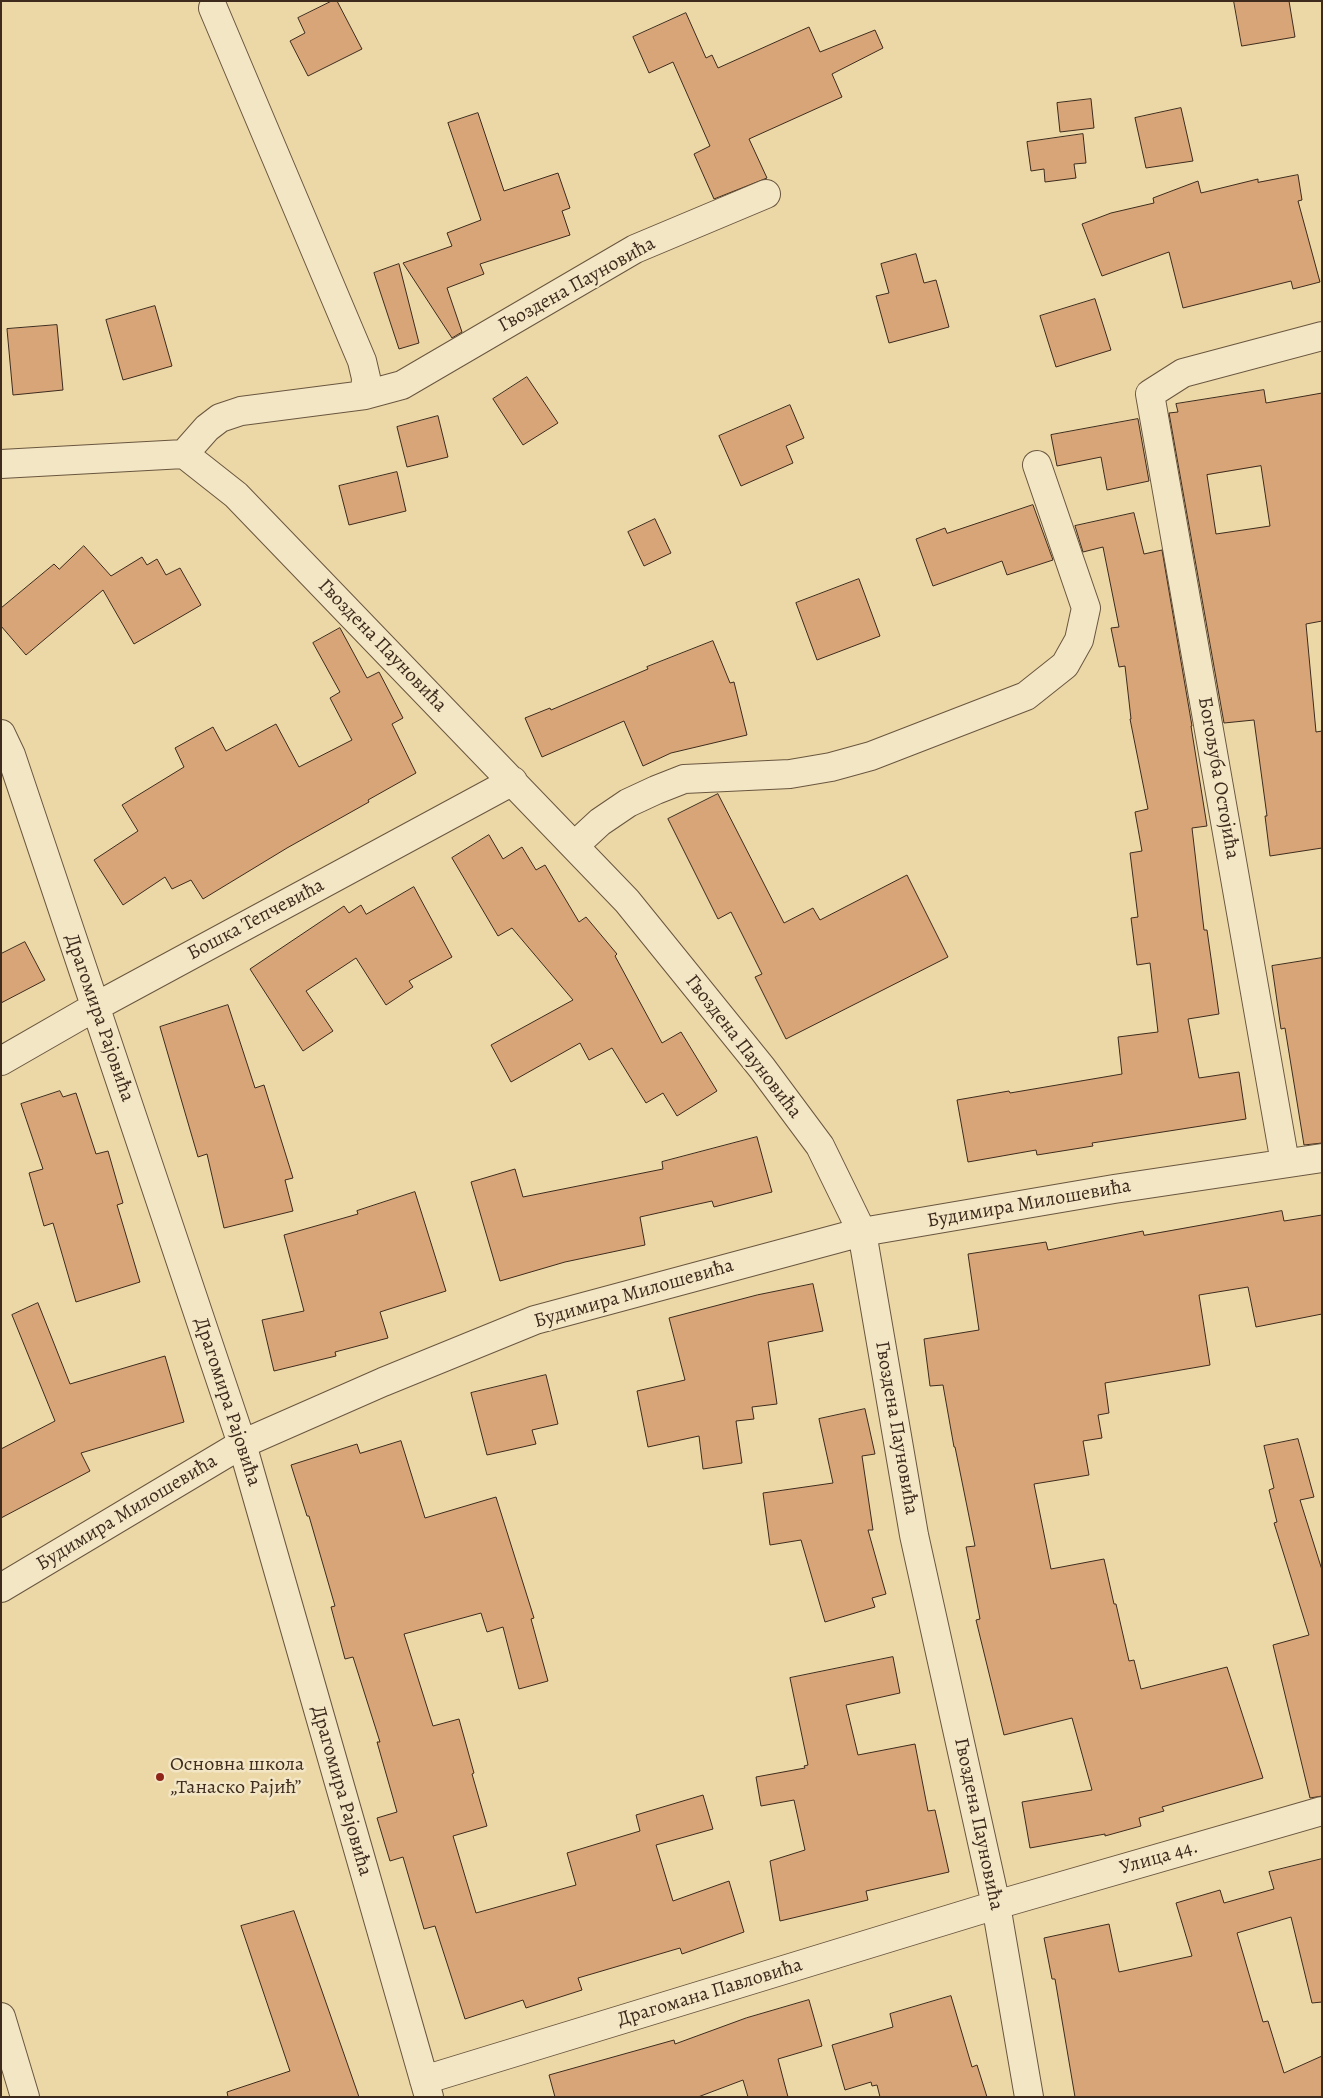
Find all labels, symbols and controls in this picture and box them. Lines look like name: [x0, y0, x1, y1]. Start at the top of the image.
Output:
street label: Гвоздена Пауновића: [494, 232, 660, 338]
street label: Гвоздена Пауновића: [312, 574, 452, 718]
street label: Богољуба Остојића: [1192, 695, 1244, 861]
street label: Бошка Тепчевића: [183, 874, 329, 966]
street label: Драгомира Рајовића: [59, 931, 139, 1105]
street label: Гвоздена Пауновића: [679, 970, 807, 1124]
street label: Будимира Милошевића: [925, 1174, 1133, 1234]
street label: Будимира Милошевића: [531, 1254, 737, 1334]
street label: Драгомира Рајовића: [188, 1315, 266, 1489]
street label: Гвоздена Пауновића: [869, 1339, 923, 1517]
street label: Будимира Милошевића: [32, 1450, 222, 1576]
street label: Драгомира Рајовића: [305, 1703, 377, 1879]
street label: Гвоздена Пауновића: [948, 1736, 1008, 1912]
place label: Основна школа „Танаско Рајић”: [170, 1753, 304, 1800]
marker: Основна школа „Танаско Рајић”: [154, 1771, 166, 1783]
street label: Улица 44.: [1117, 1835, 1201, 1881]
street label: Драгомана Павловића: [615, 1953, 805, 2033]

